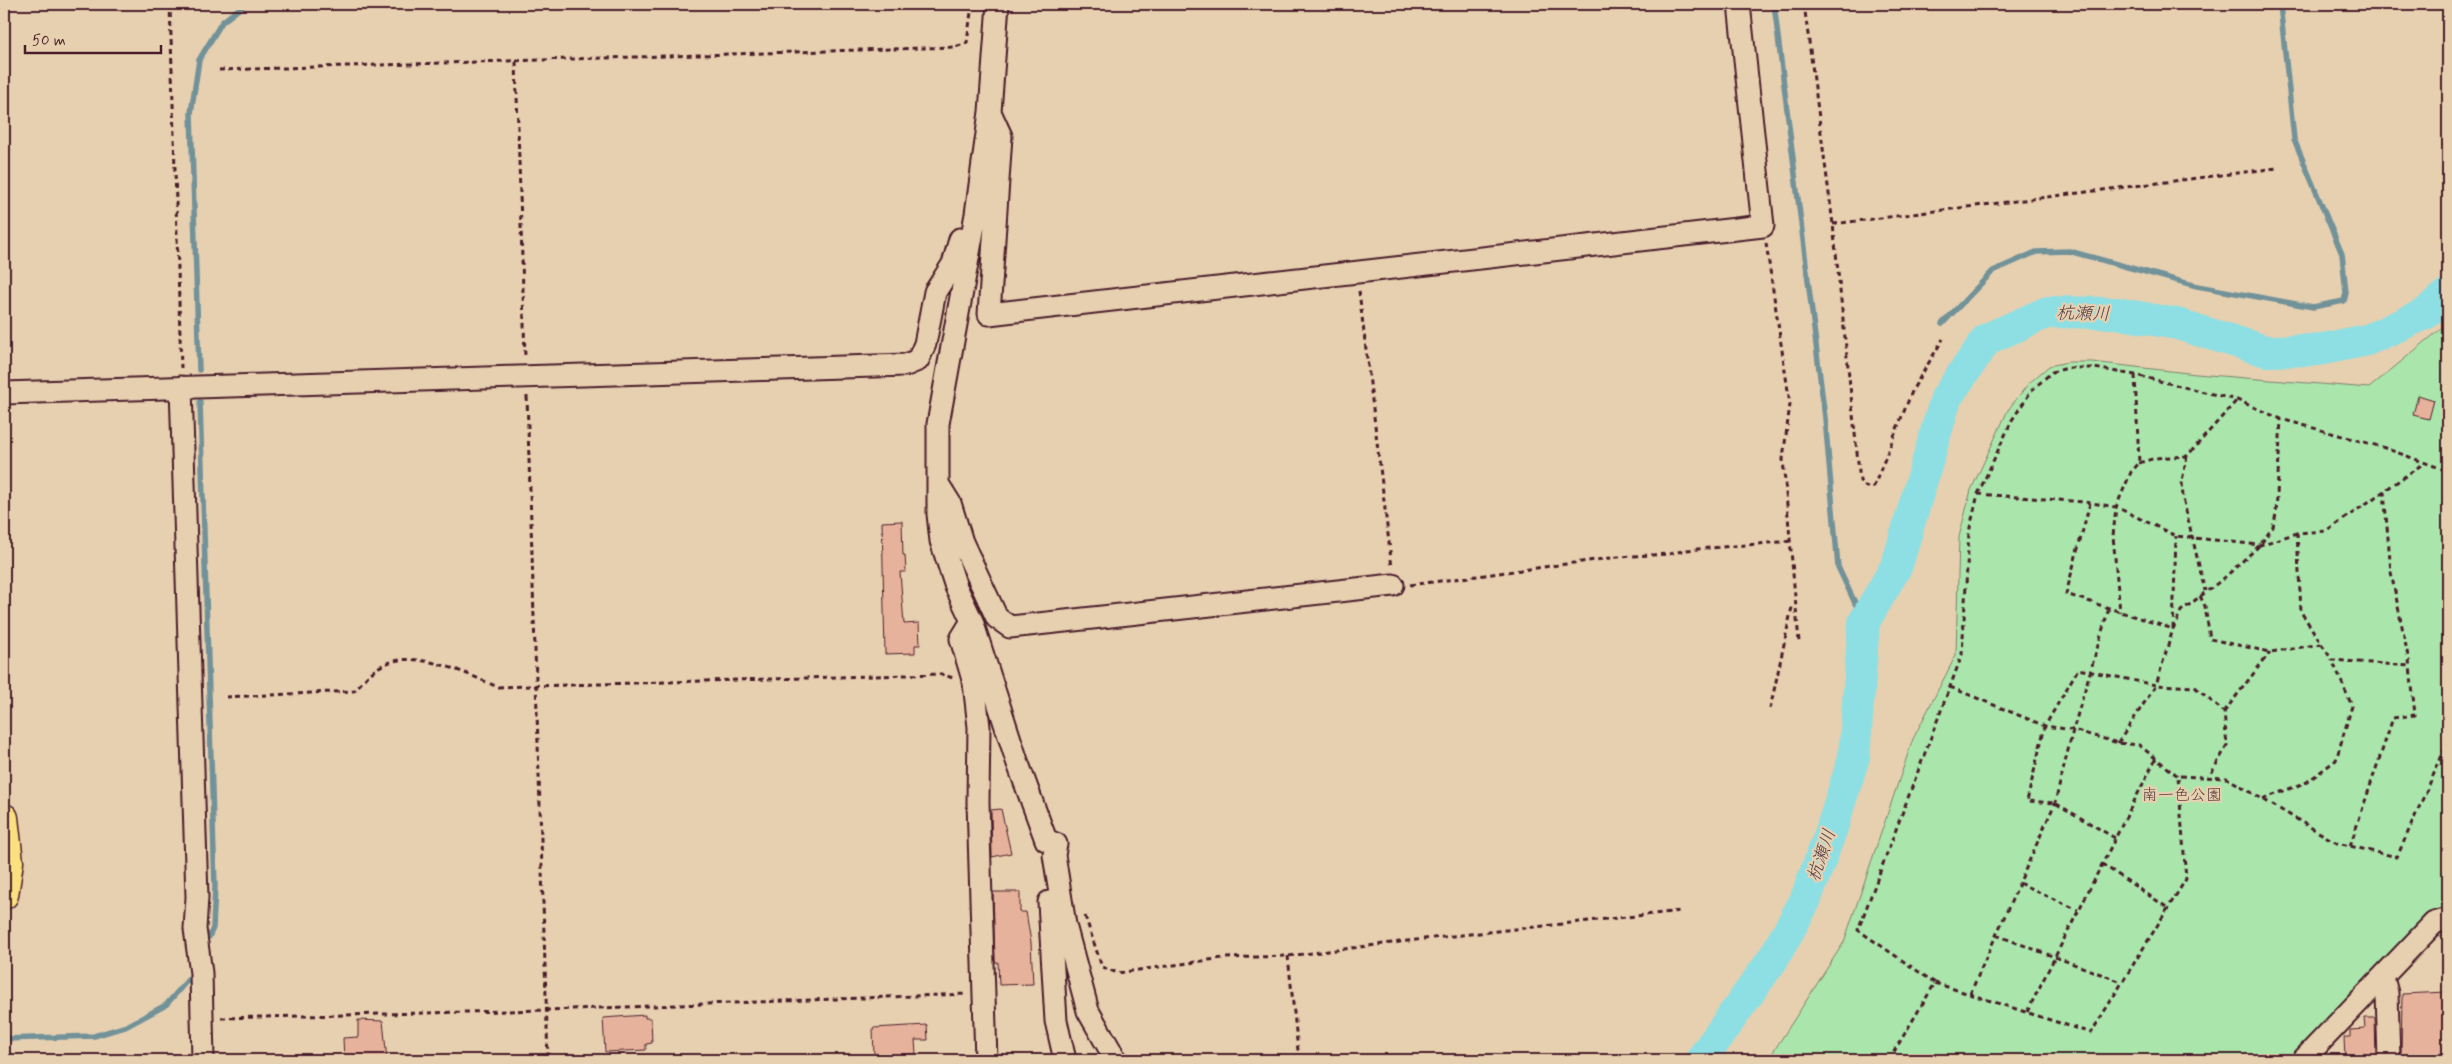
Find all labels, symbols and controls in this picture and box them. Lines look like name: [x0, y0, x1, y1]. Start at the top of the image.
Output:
scale bar: [25, 22, 161, 54]
text: 50 m: [32, 31, 66, 51]
water label: 杭瀬川: [2056, 302, 2110, 326]
park label: 南一色公園: [2142, 785, 2222, 806]
water label: 杭瀬川: [1802, 826, 1842, 885]

